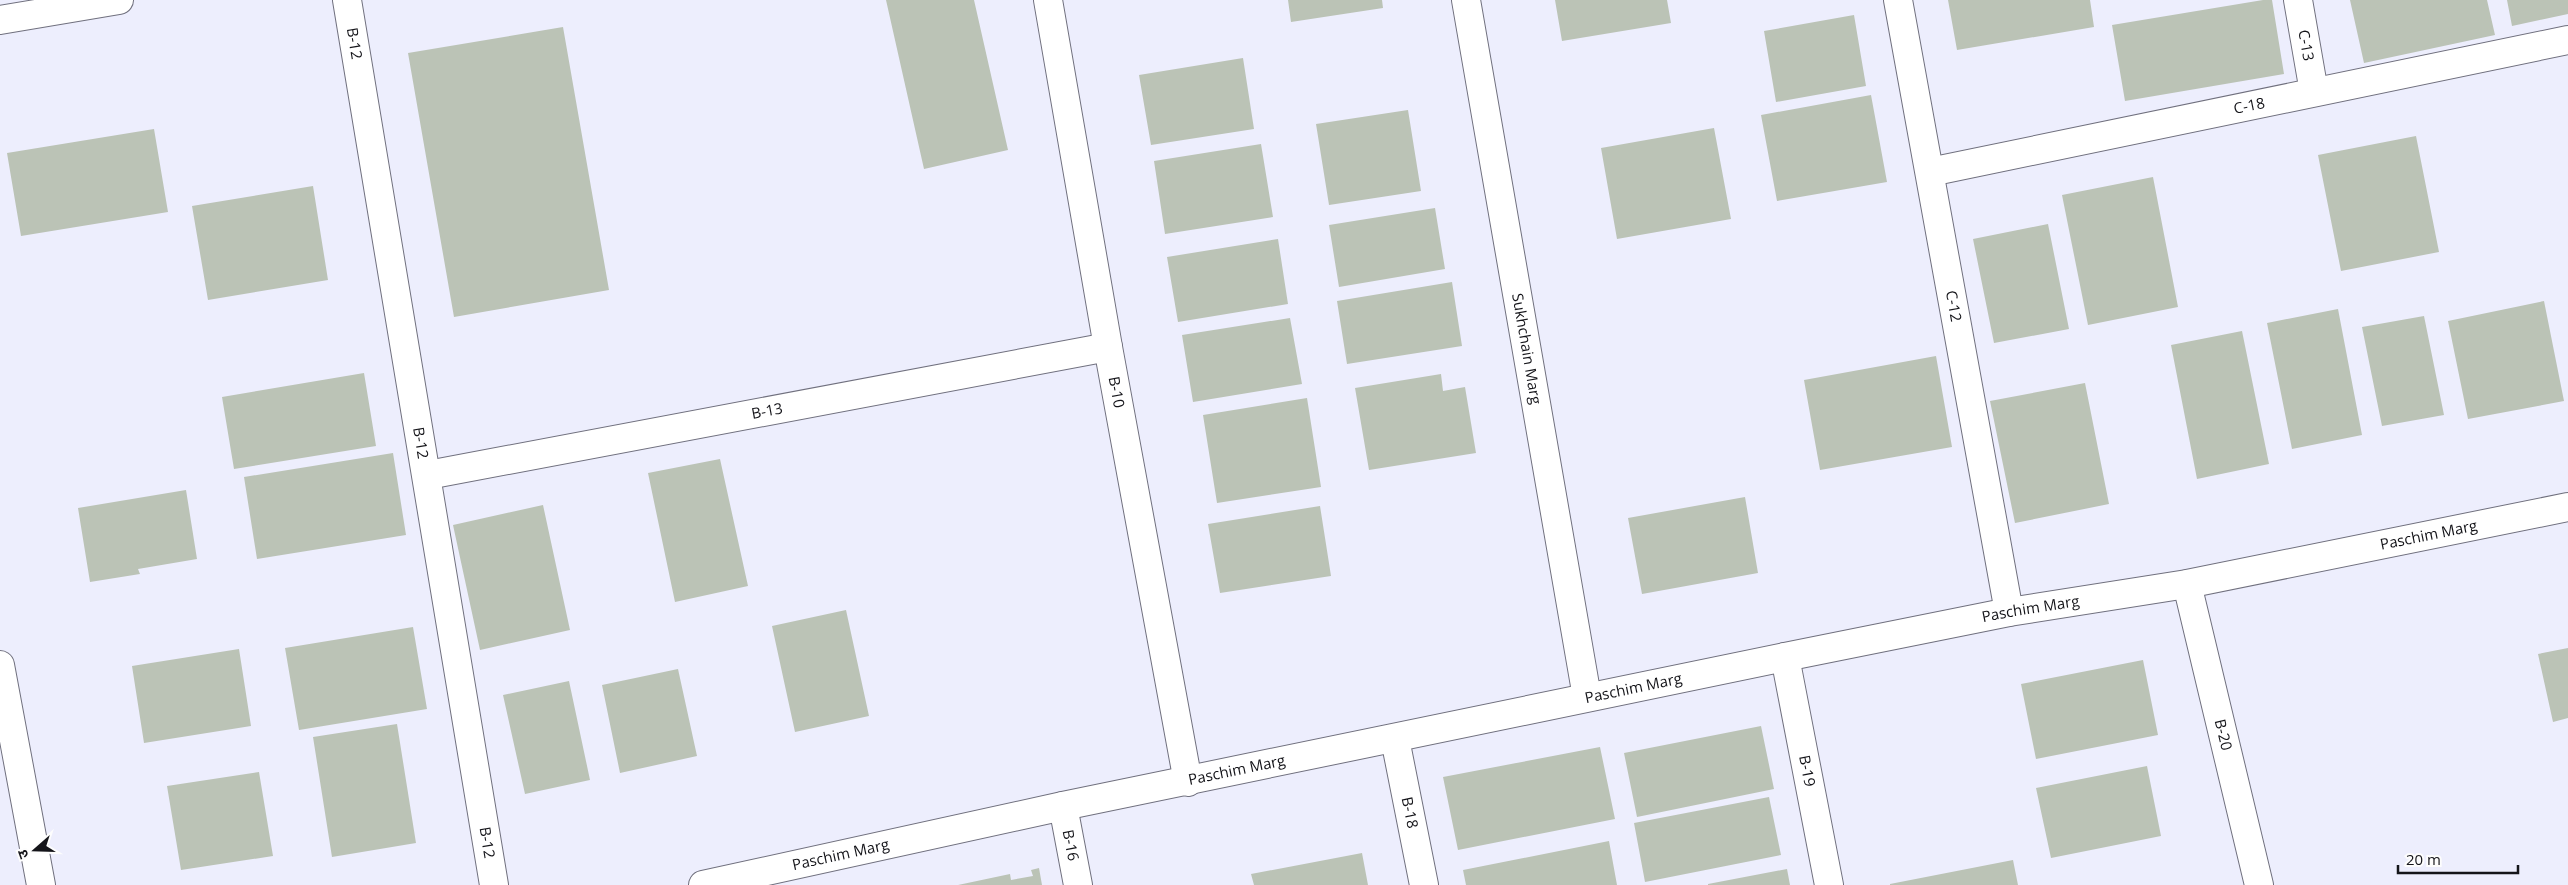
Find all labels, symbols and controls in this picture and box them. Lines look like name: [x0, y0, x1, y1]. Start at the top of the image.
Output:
street label: B-12: [343, 26, 368, 61]
street label: C-13: [2294, 28, 2319, 62]
street label: C-18: [2232, 92, 2266, 118]
street label: C-12: [1942, 289, 1967, 323]
street label: Sukhchain Marg: [1508, 292, 1547, 406]
street label: B-10: [1105, 375, 1130, 409]
street label: B-13: [749, 397, 784, 423]
street label: B-12: [409, 425, 434, 460]
street label: Paschim Marg: [2378, 515, 2479, 554]
street label: Paschim Marg: [1980, 590, 2081, 626]
street label: Paschim Marg: [1583, 668, 1684, 707]
street label: B-20: [2211, 717, 2237, 752]
street label: Paschim Marg: [1186, 749, 1287, 789]
street label: B-19: [1795, 753, 1821, 788]
street label: B-18: [1398, 795, 1423, 830]
north arrow: [10, 825, 60, 875]
street label: B-12: [475, 825, 500, 860]
street label: B-16: [1059, 828, 1084, 863]
street label: Paschim Marg: [790, 833, 891, 874]
scale bar: [2398, 842, 2518, 874]
text: उ: [12, 847, 33, 862]
text: 20 m: [2406, 849, 2441, 869]

